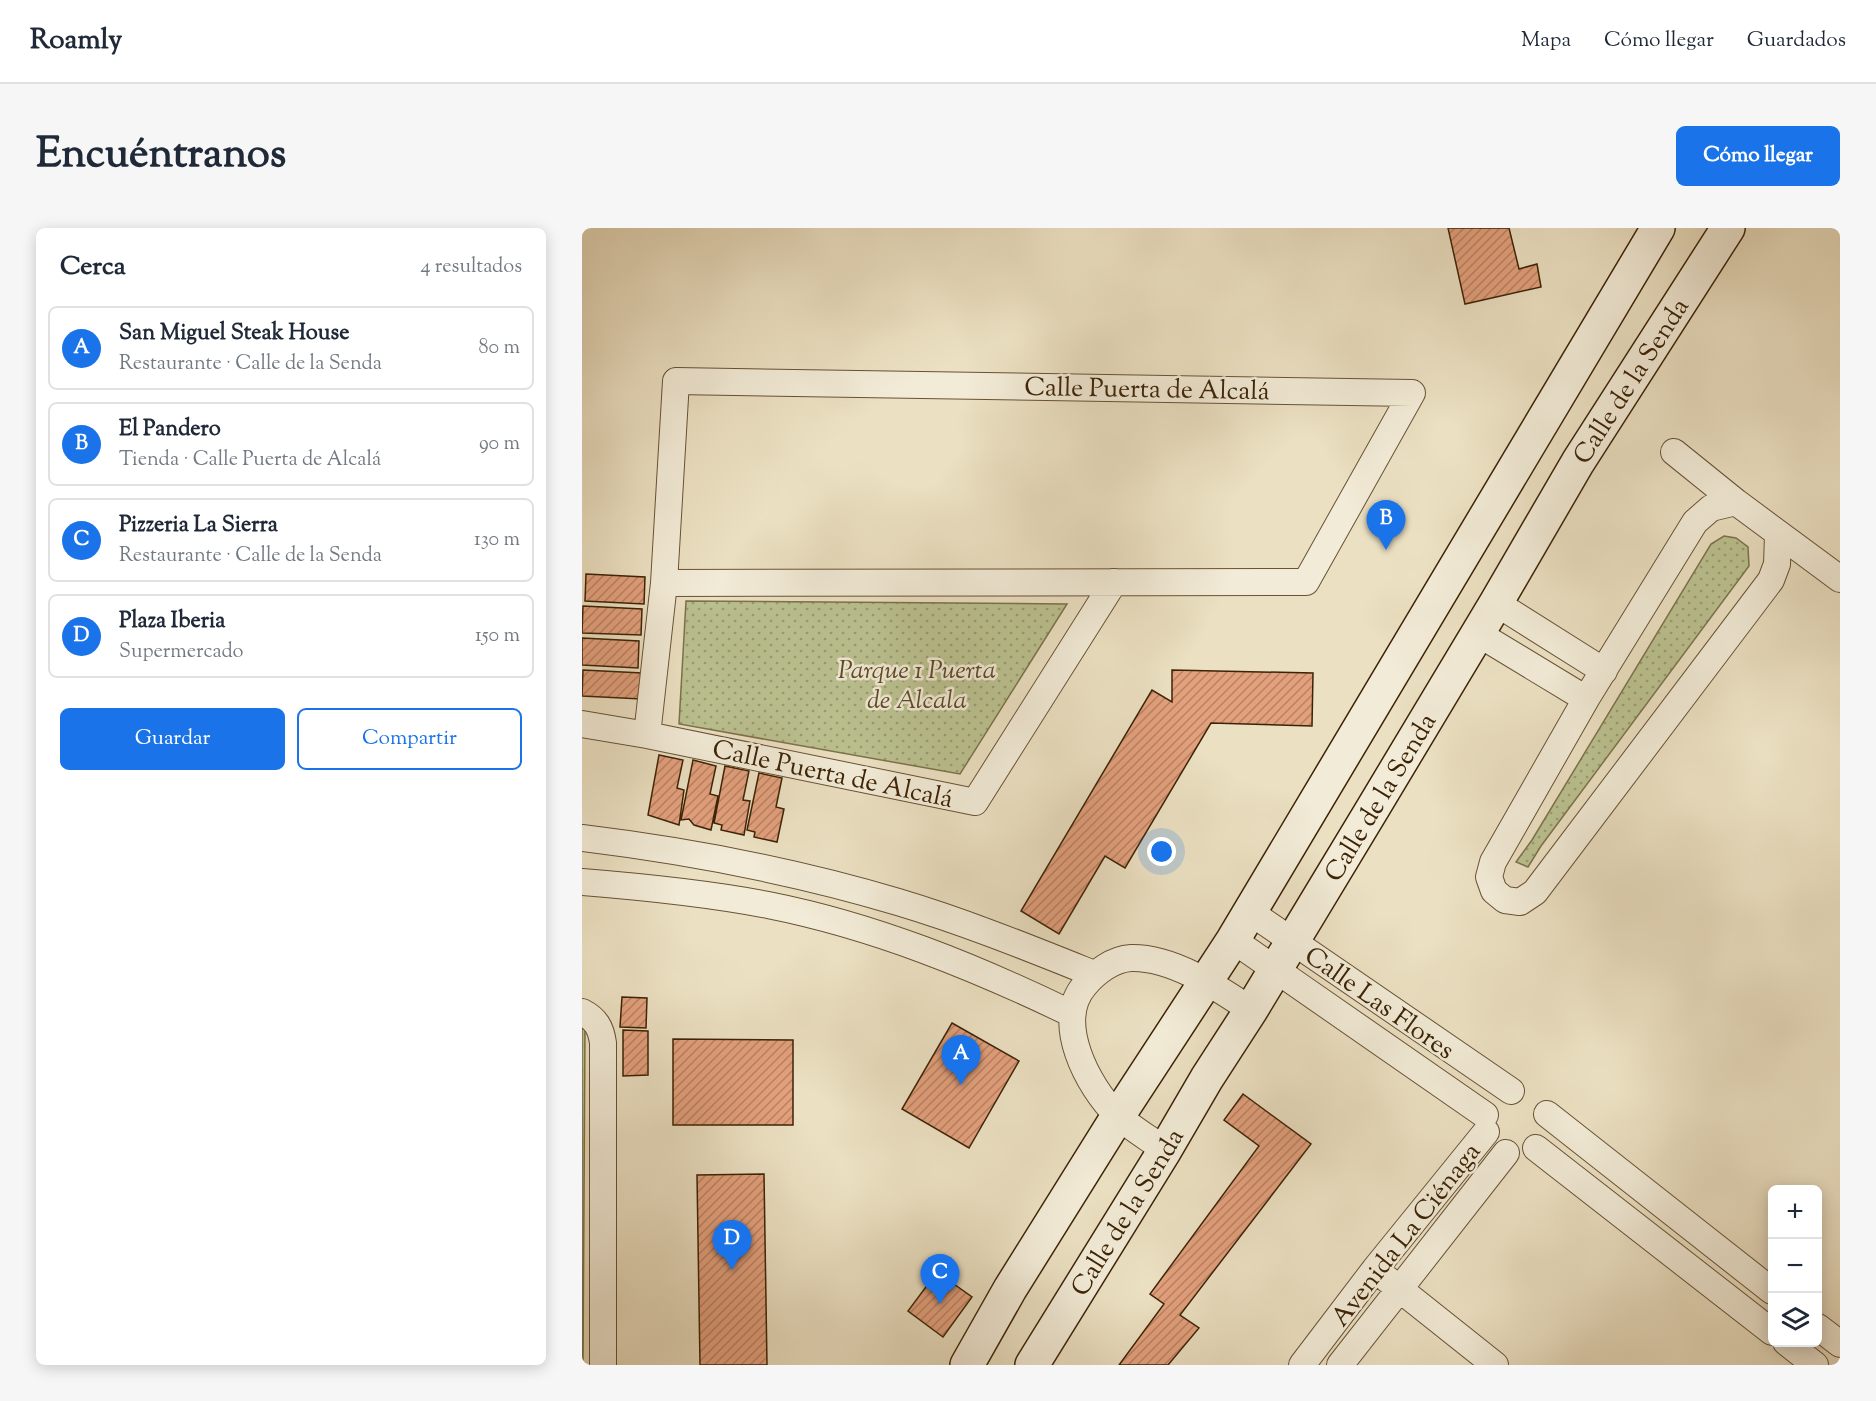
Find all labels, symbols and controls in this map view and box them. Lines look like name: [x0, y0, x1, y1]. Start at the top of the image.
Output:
text: Roamly: [30, 21, 122, 61]
text: Mapa: [1521, 26, 1571, 56]
text: Cómo llegar: [1604, 26, 1714, 56]
text: Guardados: [1747, 26, 1846, 56]
text: Encuéntranos: [36, 126, 286, 186]
button: Cómo llegar: [1676, 126, 1840, 186]
text: Cerca: [60, 249, 126, 286]
text: 4 resultados: [420, 253, 522, 282]
street label: Calle de la Senda: [1565, 292, 1699, 472]
text: San Miguel Steak House: [119, 318, 349, 350]
text: A: [73, 334, 90, 363]
text: 80 m: [479, 334, 520, 363]
text: Restaurante · Calle de la Senda: [119, 350, 382, 379]
street label: Calle Puerta de Alcalá: [1024, 370, 1270, 411]
text: El Pandero: [119, 414, 221, 446]
text: B: [75, 430, 88, 459]
text: 90 m: [479, 430, 520, 459]
text: Tienda · Calle Puerta de Alcalá: [119, 446, 381, 475]
pin: B: [1366, 500, 1406, 550]
text: Pizzeria La Sierra: [119, 510, 278, 542]
text: C: [73, 526, 90, 555]
text: 130 m: [474, 526, 520, 555]
text: Restaurante · Calle de la Senda: [119, 542, 382, 571]
text: Plaza Iberia: [119, 606, 225, 638]
text: D: [74, 622, 89, 651]
text: 150 m: [475, 622, 520, 651]
text: Supermercado: [119, 638, 244, 667]
park label: Parque 1 Puerta de Alcala: [838, 653, 996, 720]
street label: Calle de la Senda: [1317, 707, 1447, 890]
button: Guardar: [60, 708, 285, 770]
button: Compartir: [297, 708, 522, 770]
street label: Calle Puerta de Alcalá: [709, 732, 956, 819]
your location: [1147, 837, 1176, 866]
street label: Calle Las Flores: [1296, 939, 1461, 1070]
pin: A: [942, 1036, 980, 1085]
street label: Calle de la Senda: [1063, 1122, 1195, 1304]
street label: Avenida La Ciénaga: [1323, 1136, 1491, 1335]
map controls: [1768, 1185, 1822, 1347]
button: +: [1768, 1185, 1822, 1239]
pin: D: [712, 1220, 752, 1270]
button: −: [1768, 1239, 1822, 1293]
pin: C: [920, 1254, 960, 1304]
button: layers: [1768, 1293, 1822, 1347]

